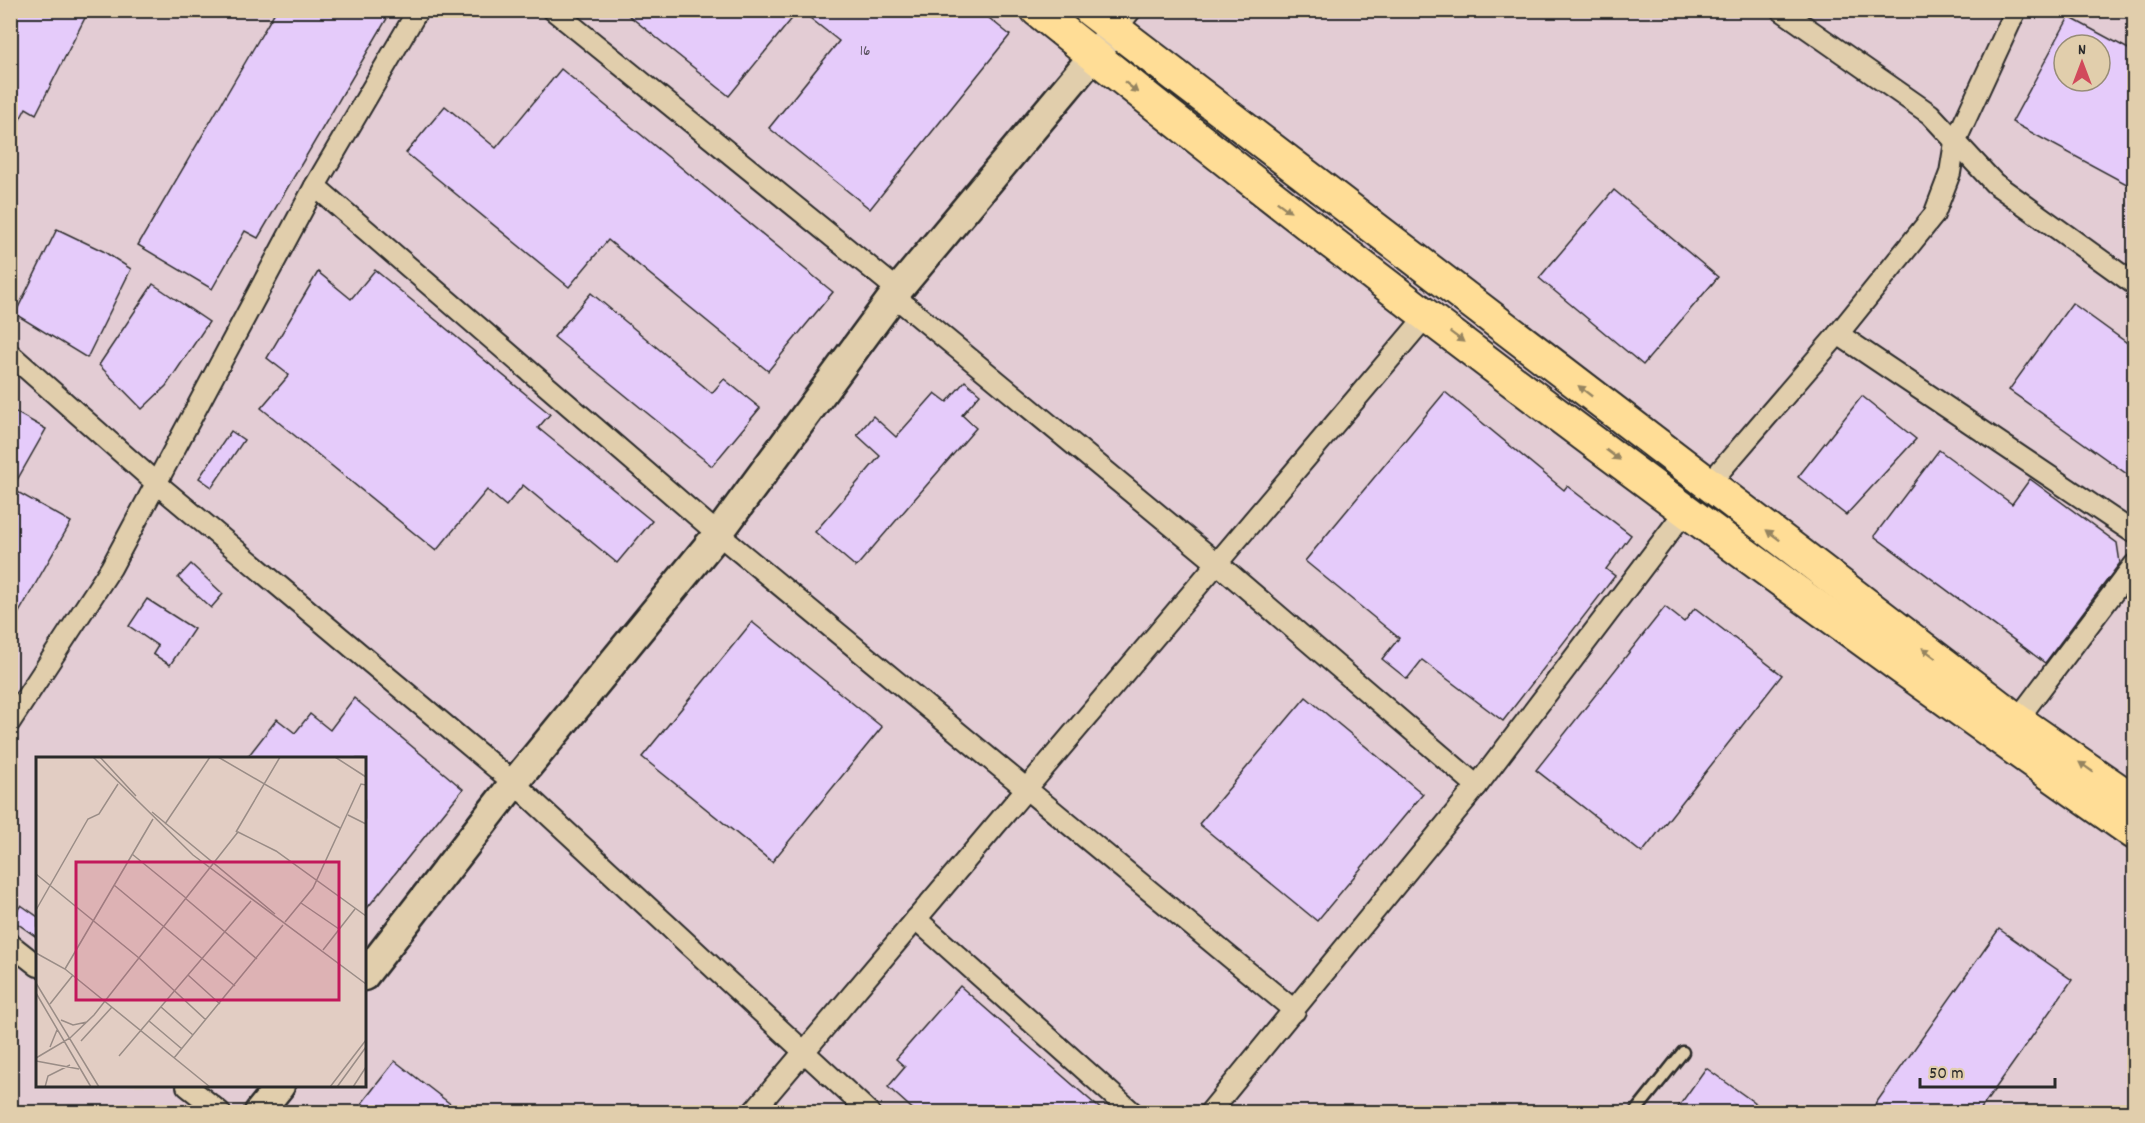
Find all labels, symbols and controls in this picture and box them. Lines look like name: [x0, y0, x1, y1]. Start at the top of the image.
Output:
north arrow: [2052, 33, 2112, 93]
text: N: [2078, 39, 2086, 62]
house number: 16: [860, 41, 870, 63]
one-way arrow: [1123, 80, 1139, 93]
one-way arrow: [1277, 201, 1292, 213]
one-way arrow: [1449, 331, 1465, 344]
one-way arrow: [1577, 385, 1593, 397]
one-way arrow: [1604, 449, 1620, 461]
one-way arrow: [1766, 529, 1782, 541]
one-way arrow: [1921, 647, 1936, 659]
inset map: [36, 757, 366, 1087]
one-way arrow: [2079, 761, 2095, 773]
scale bar: [1920, 1051, 2055, 1089]
text: 50 m: [1929, 1062, 1964, 1087]

